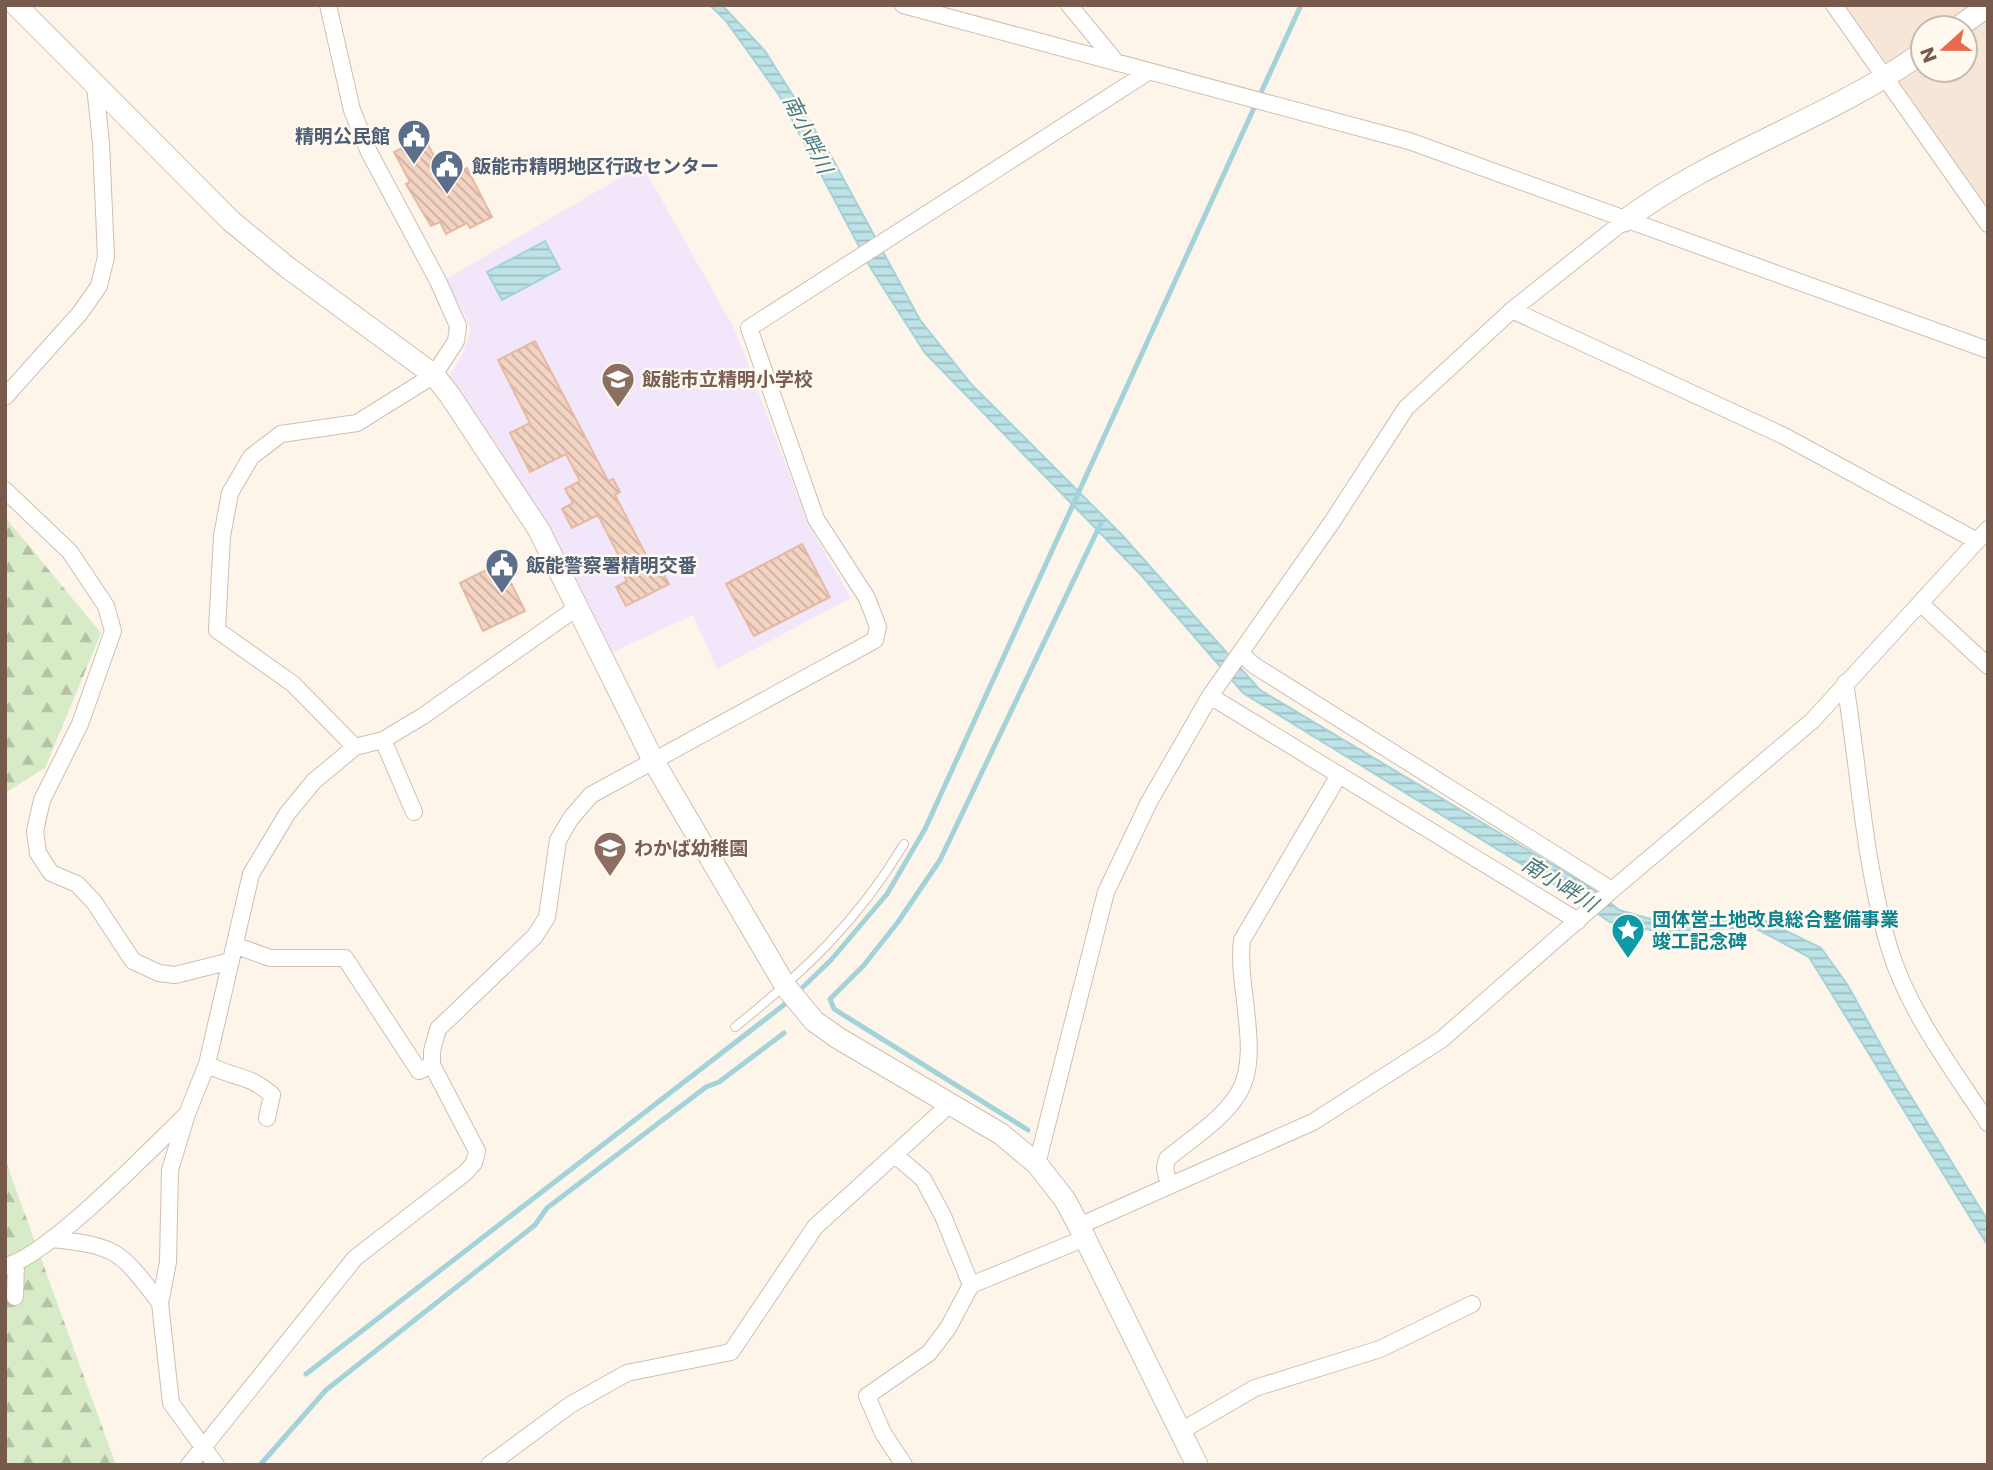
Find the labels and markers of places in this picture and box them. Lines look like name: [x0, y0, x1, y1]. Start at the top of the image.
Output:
public building icon: 精明公民館: [395, 117, 433, 166]
place label: 精明公民館: [295, 123, 390, 150]
public building icon: 飯能市精明地区行政センター: [428, 147, 466, 196]
place label: 飯能市精明地区行政センター: [472, 153, 719, 180]
school or university icon: 飯能市立精明小学校: [599, 360, 637, 409]
place label: 飯能市立精明小学校: [642, 366, 813, 393]
public building icon: 飯能警察署精明交番: [483, 546, 521, 595]
place label: 飯能警察署精明交番: [526, 552, 697, 579]
school or university icon: わかば幼稚園: [591, 829, 629, 878]
place label: わかば幼稚園: [634, 835, 748, 862]
place label: 団体営土地改良総合整備事業 竣工記念碑: [1652, 906, 1899, 955]
place icon: 団体営土地改良総合整備事業 竣工記念碑: [1609, 911, 1647, 960]

